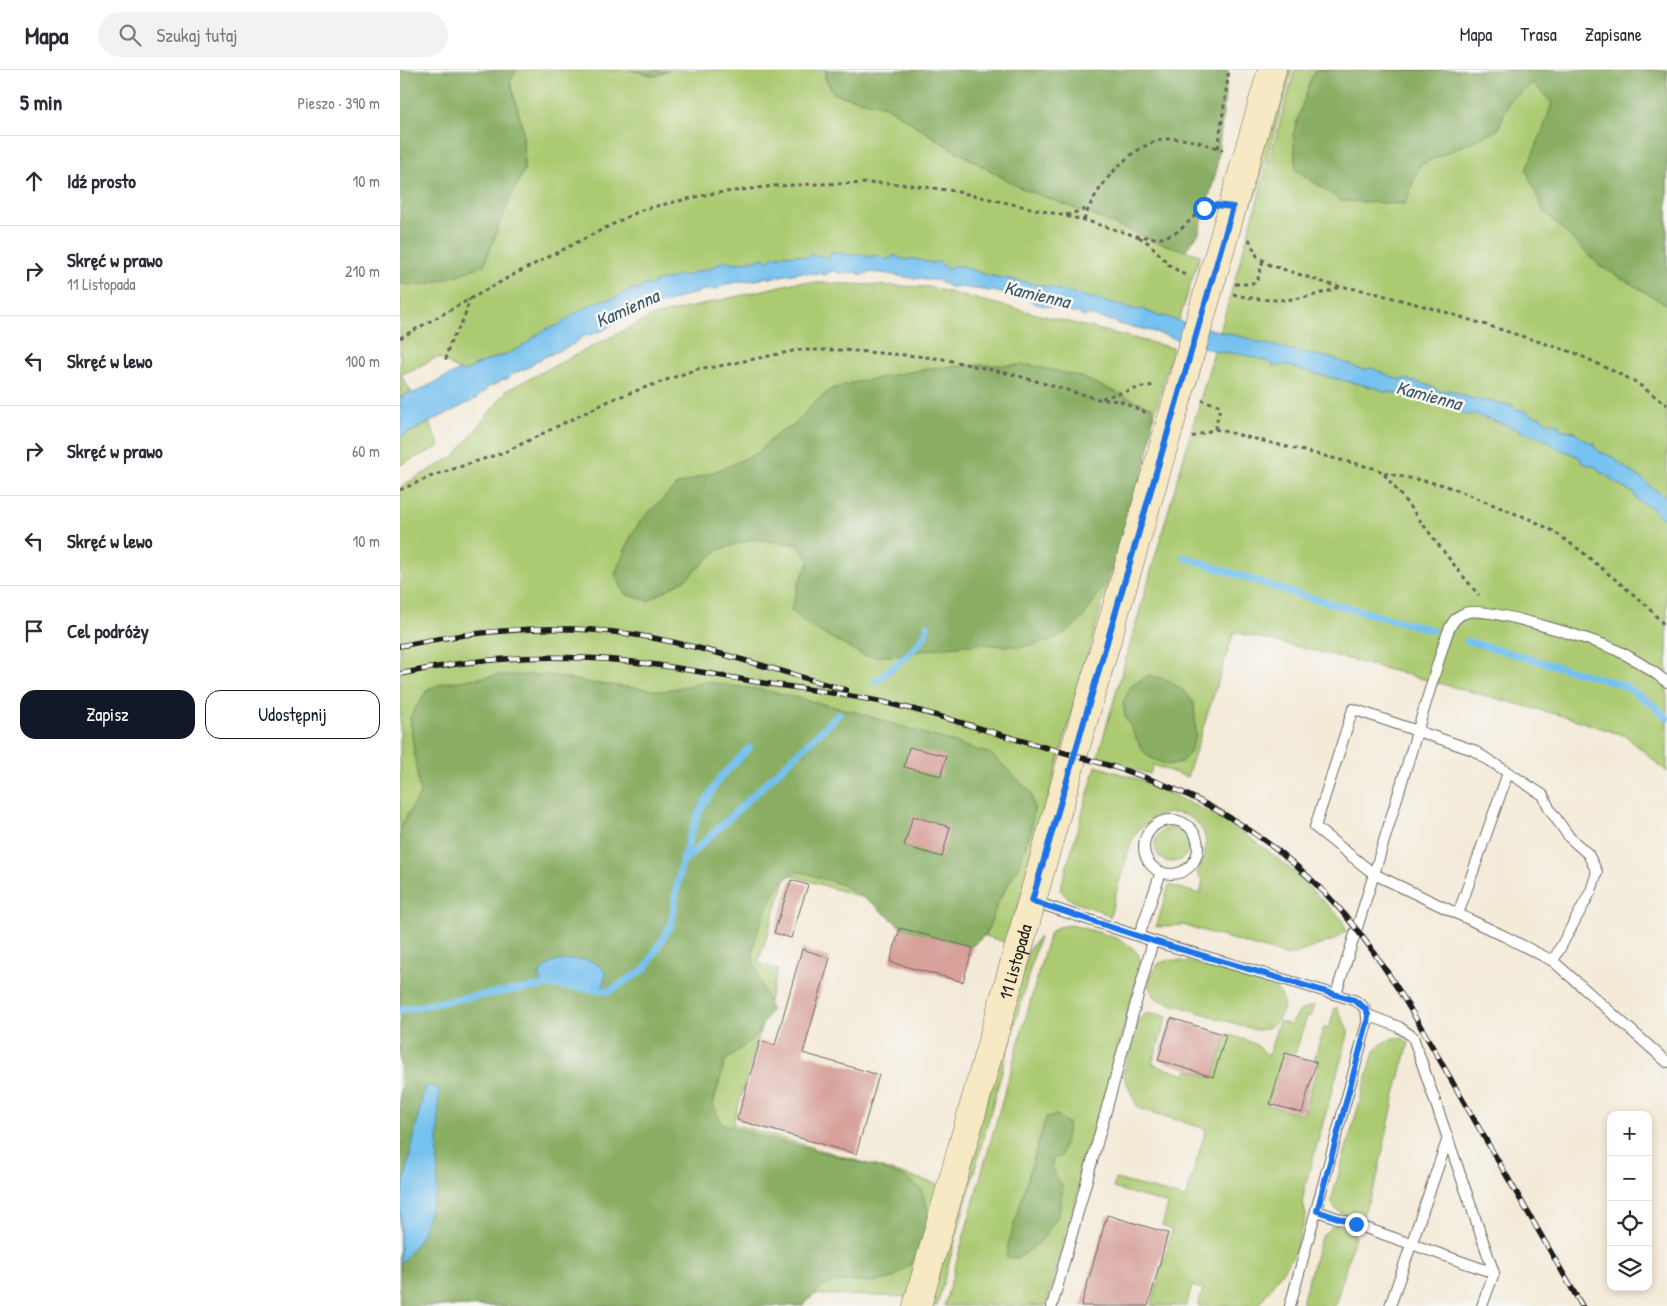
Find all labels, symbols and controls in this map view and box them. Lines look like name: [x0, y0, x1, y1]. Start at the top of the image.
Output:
search box: [98, 12, 448, 57]
text: Mapa: [25, 19, 68, 51]
icon: search: [116, 21, 144, 49]
text: Szukaj tutaj: [156, 22, 238, 48]
text: Mapa: [1460, 22, 1492, 47]
text: Trasa: [1520, 22, 1557, 47]
text: Zapisane: [1585, 22, 1642, 47]
text: 5 min: [20, 88, 62, 117]
text: Pieszo · 390 m: [298, 92, 380, 114]
icon: ahead: [20, 167, 48, 195]
text: Idź prosto: [67, 168, 136, 194]
text: 10 m: [352, 170, 380, 192]
route start: [1193, 197, 1216, 220]
text: Skręć w prawo: [67, 247, 163, 273]
icon: right: [20, 257, 48, 285]
text: 210 m: [345, 260, 380, 282]
text: 11 Listopada: [67, 273, 136, 295]
water label: Kamienna: [1002, 274, 1075, 315]
water label: Kamienna: [591, 282, 665, 333]
icon: left: [20, 347, 48, 375]
text: Skręć w lewo: [67, 348, 152, 374]
text: 100 m: [345, 350, 380, 372]
water label: Kamienna: [1393, 374, 1467, 417]
icon: right: [20, 437, 48, 465]
text: Skręć w prawo: [67, 438, 163, 464]
text: 60 m: [352, 440, 380, 462]
icon: left: [20, 527, 48, 555]
text: Skręć w lewo: [67, 528, 152, 554]
text: 10 m: [352, 530, 380, 552]
icon: arrive: [20, 617, 48, 645]
text: Cel podróży: [67, 618, 149, 644]
button: Zapisz: [20, 690, 195, 739]
button: Udostępnij: [205, 690, 380, 739]
street label: 11 Listopada: [992, 921, 1037, 1002]
map controls: [1607, 1111, 1652, 1291]
button: +: [1607, 1111, 1652, 1156]
button: −: [1607, 1156, 1652, 1201]
button: locate: [1607, 1201, 1652, 1246]
route end: [1345, 1213, 1368, 1236]
button: layers: [1607, 1246, 1652, 1291]

